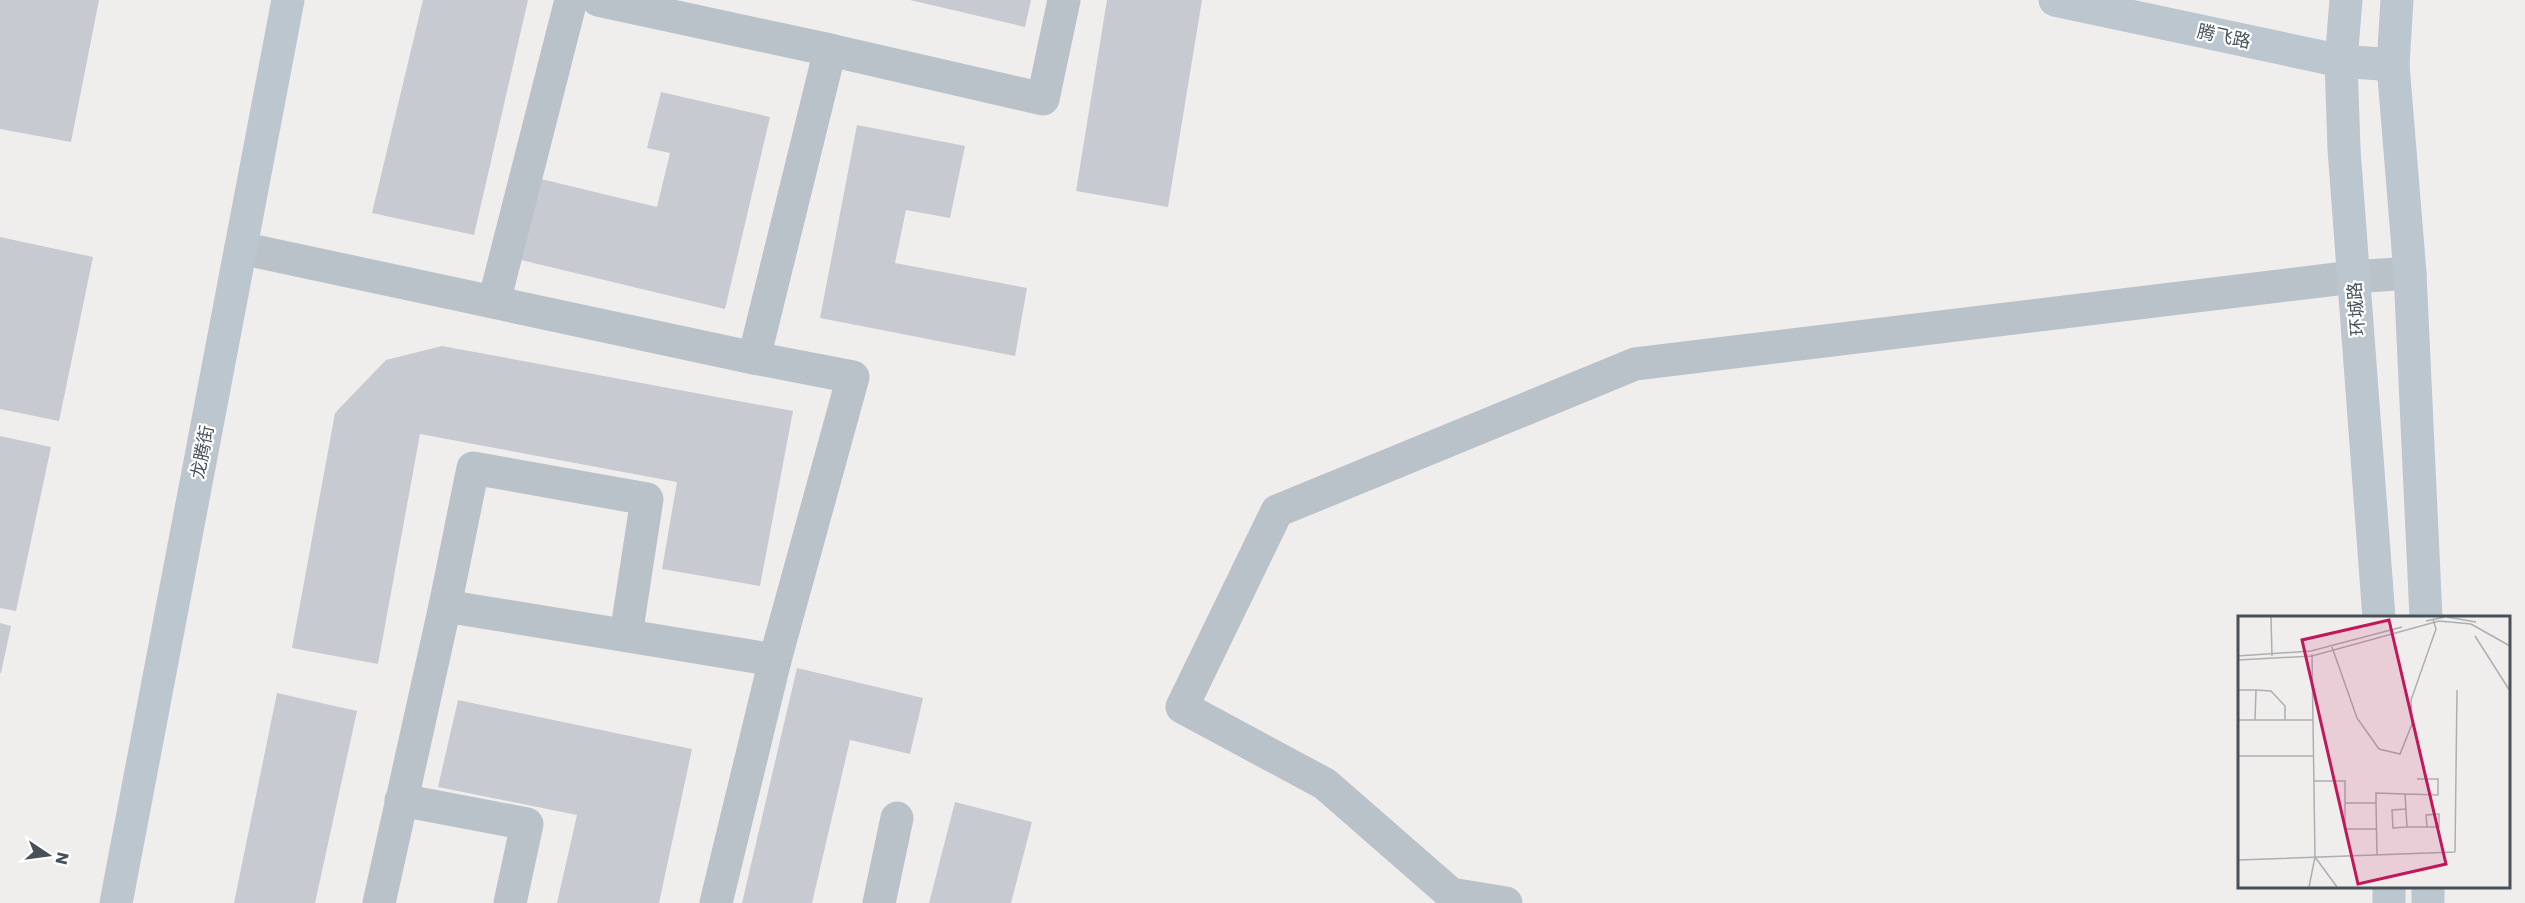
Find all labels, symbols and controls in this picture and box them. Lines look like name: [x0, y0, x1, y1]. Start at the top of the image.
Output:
street label: 腾飞路: [2195, 18, 2253, 54]
street label: 环城路: [2342, 281, 2370, 337]
street label: 龙腾街: [185, 423, 219, 481]
inset map: [2238, 616, 2510, 888]
north arrow: [18, 825, 78, 885]
text: N: [50, 850, 75, 867]

